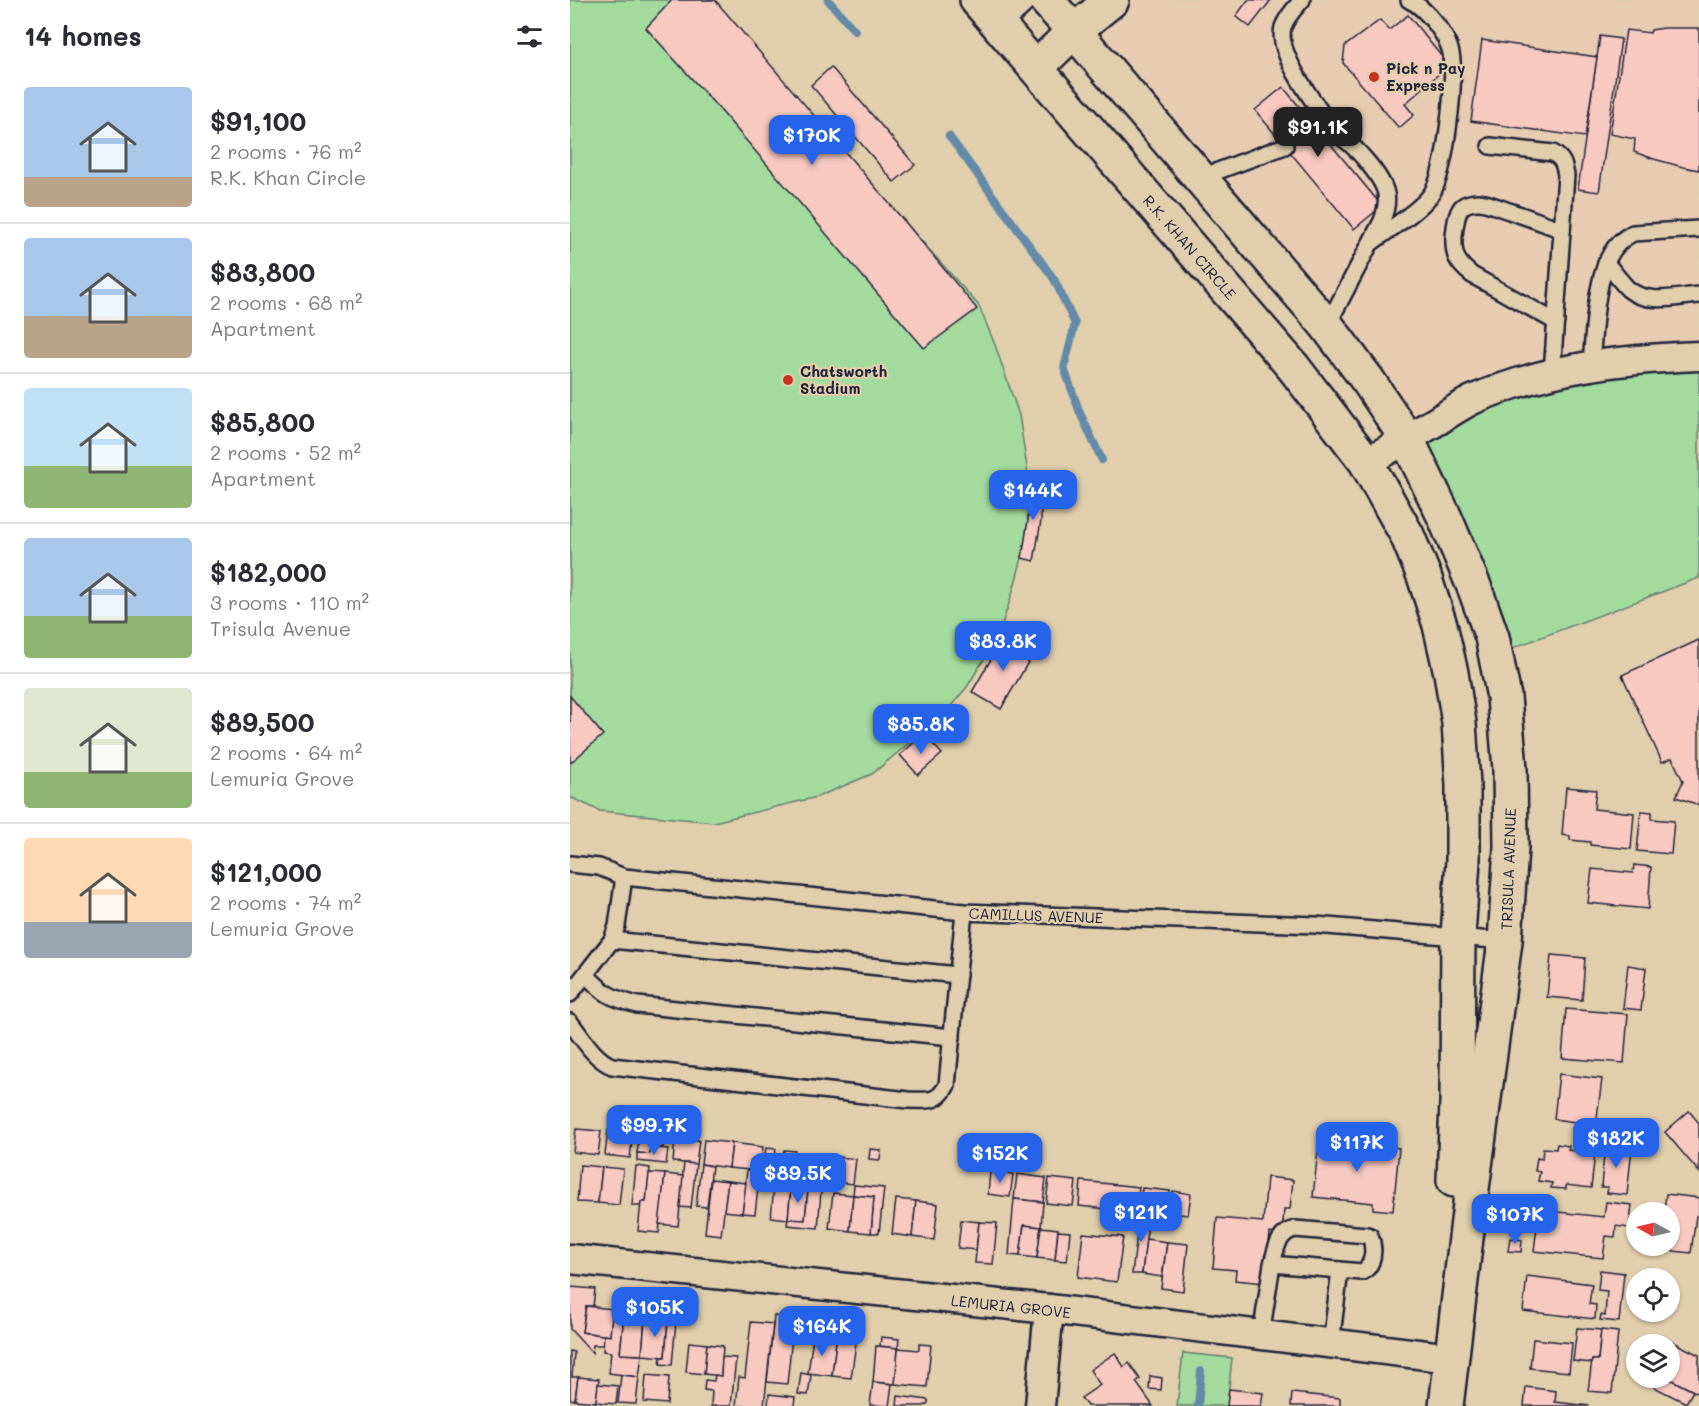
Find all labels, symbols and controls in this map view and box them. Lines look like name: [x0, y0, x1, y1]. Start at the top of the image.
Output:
text: 14 homes: [24, 19, 142, 53]
icon: filters: [513, 20, 546, 53]
place label: Pick n Pay Express: [1386, 58, 1465, 95]
marker: Pick n Pay Express: [1367, 70, 1381, 84]
text: $91,100: [210, 104, 306, 138]
pin: $91.1K: [1269, 107, 1367, 158]
icon: home: [72, 111, 144, 183]
text: $91.1K: [1287, 113, 1349, 139]
pin: $170K: [770, 115, 854, 166]
text: $170K: [783, 121, 841, 147]
text: 2 rooms · 76 m²: [210, 138, 362, 164]
text: R.K. Khan Circle: [210, 164, 366, 190]
street label: R.K. KHAN CIRCLE: [1139, 190, 1241, 304]
text: $83,800: [210, 255, 315, 289]
icon: home: [72, 262, 144, 334]
text: 2 rooms · 68 m²: [210, 289, 363, 315]
text: Apartment: [210, 315, 316, 341]
place label: Chatsworth Stadium: [800, 361, 887, 398]
marker: Chatsworth Stadium: [781, 373, 795, 387]
text: $85,800: [210, 405, 315, 439]
icon: home: [72, 412, 144, 484]
text: 2 rooms · 52 m²: [210, 439, 361, 465]
text: Apartment: [210, 465, 316, 491]
pin: $144K: [991, 470, 1075, 521]
text: $144K: [1003, 476, 1063, 502]
text: $182,000: [210, 555, 326, 589]
icon: home: [72, 562, 144, 634]
text: 3 rooms · 110 m²: [210, 589, 369, 615]
text: Trisula Avenue: [210, 615, 351, 641]
pin: $83.8K: [954, 621, 1052, 672]
text: $83.8K: [969, 627, 1037, 653]
pin: $85.8K: [872, 704, 970, 755]
text: $89,500: [210, 705, 314, 739]
text: $85.8K: [887, 710, 955, 736]
icon: home: [72, 712, 144, 784]
text: 2 rooms · 64 m²: [210, 739, 362, 765]
text: Lemuria Grove: [210, 765, 354, 791]
street label: TRISULA AVENUE: [1496, 807, 1520, 930]
text: $121,000: [210, 855, 322, 889]
icon: home: [72, 862, 144, 934]
text: 2 rooms · 74 m²: [210, 889, 361, 915]
street label: CAMILLUS AVENUE: [968, 903, 1104, 927]
text: Lemuria Grove: [210, 915, 354, 941]
pin: $99.7K: [605, 1105, 703, 1156]
text: $99.7K: [621, 1111, 687, 1137]
pin: $182K: [1574, 1118, 1658, 1169]
pin: $117K: [1315, 1122, 1399, 1173]
text: $182K: [1587, 1124, 1645, 1150]
text: $117K: [1330, 1128, 1384, 1154]
pin: $152K: [958, 1133, 1042, 1184]
text: $152K: [971, 1139, 1029, 1165]
pin: $89.5K: [749, 1153, 847, 1204]
text: $89.5K: [764, 1159, 832, 1185]
pin: $121K: [1099, 1192, 1183, 1243]
pin: $107K: [1473, 1194, 1557, 1245]
text: $121K: [1114, 1198, 1168, 1224]
text: $107K: [1486, 1200, 1544, 1226]
north arrow: [1626, 1202, 1680, 1256]
map controls: [1626, 1202, 1680, 1388]
button: locate: [1626, 1268, 1680, 1322]
pin: $105K: [613, 1287, 697, 1338]
street label: LEMURIA GROVE: [950, 1290, 1072, 1322]
text: $105K: [626, 1293, 684, 1319]
pin: $164K: [780, 1306, 864, 1357]
text: $164K: [792, 1312, 852, 1338]
button: layers: [1626, 1334, 1680, 1388]

